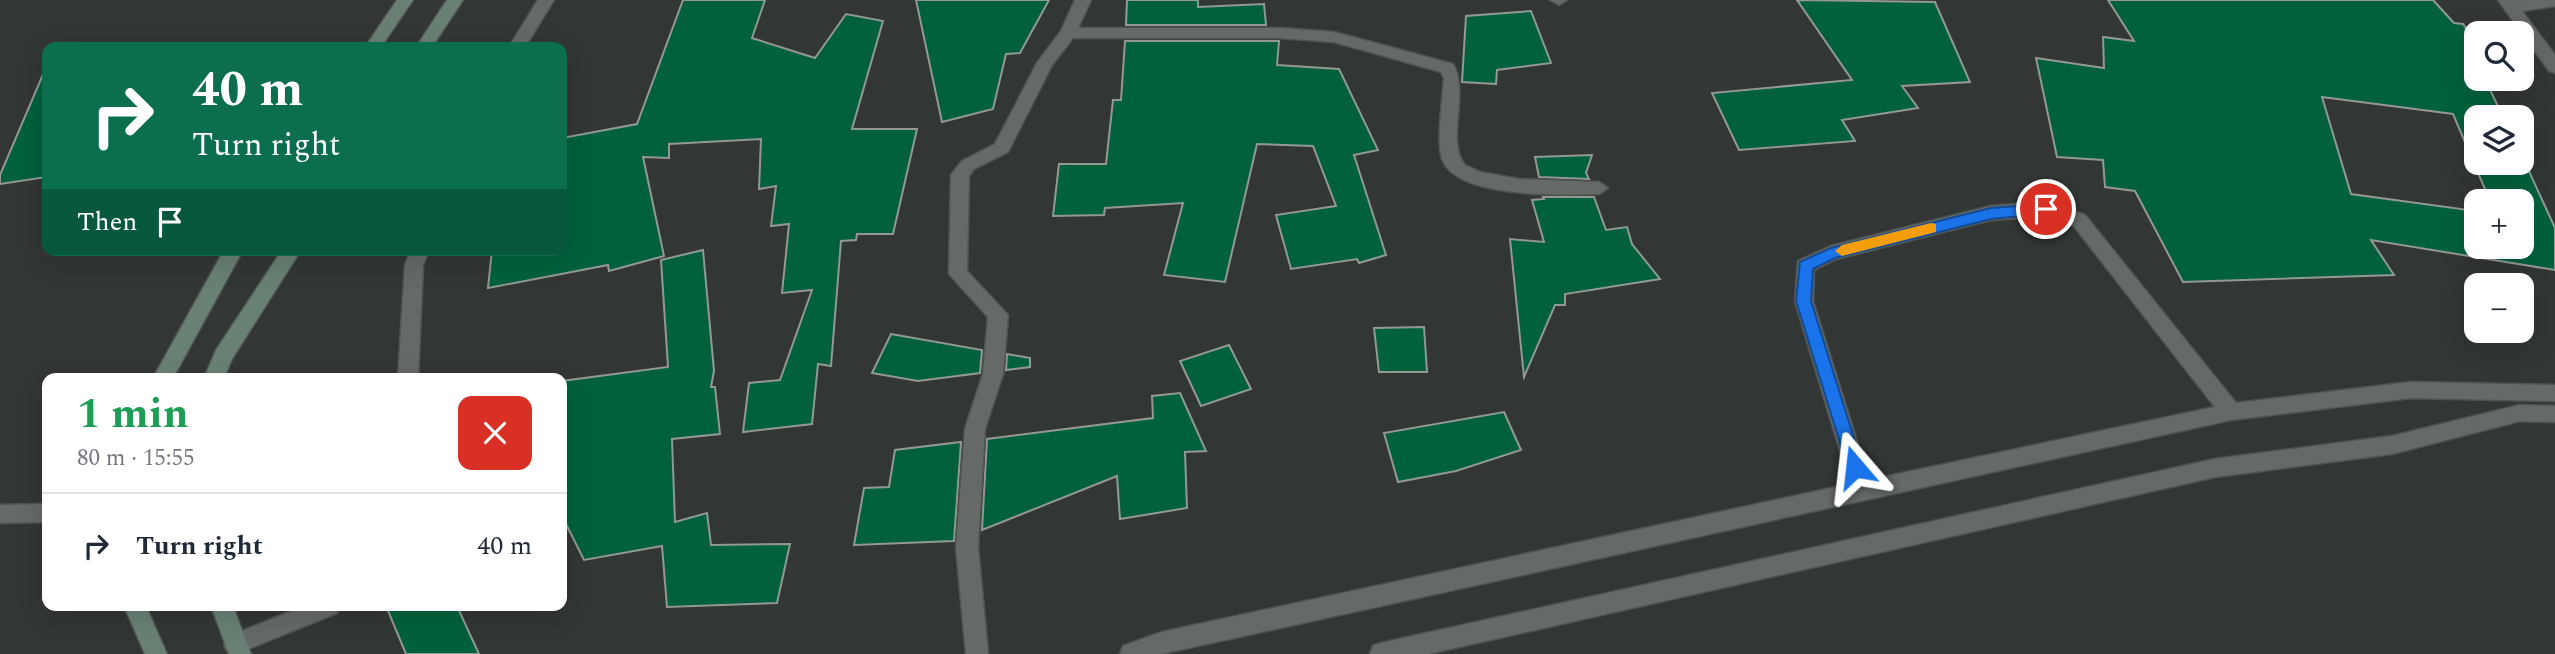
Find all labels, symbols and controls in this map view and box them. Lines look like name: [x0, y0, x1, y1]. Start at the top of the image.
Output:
map controls: [2464, 21, 2534, 343]
button: search: [2464, 21, 2534, 91]
text: 40 m: [192, 53, 303, 128]
icon: right: [77, 70, 168, 161]
button: layers: [2464, 105, 2534, 175]
text: Turn right: [192, 121, 340, 170]
pin: [2016, 179, 2076, 239]
button: +: [2464, 189, 2534, 259]
icon: arrive: [2027, 190, 2065, 228]
text: Then: [77, 202, 137, 242]
icon: arrive: [151, 203, 189, 241]
button: −: [2464, 273, 2534, 343]
text: 1 min: [77, 383, 189, 446]
button: close: [458, 396, 532, 470]
position arrow: [1818, 430, 1892, 504]
text: 80 m · 15:55: [77, 441, 195, 476]
text: Turn right: [136, 526, 263, 566]
text: 40 m: [477, 526, 532, 566]
icon: right: [77, 527, 115, 565]

